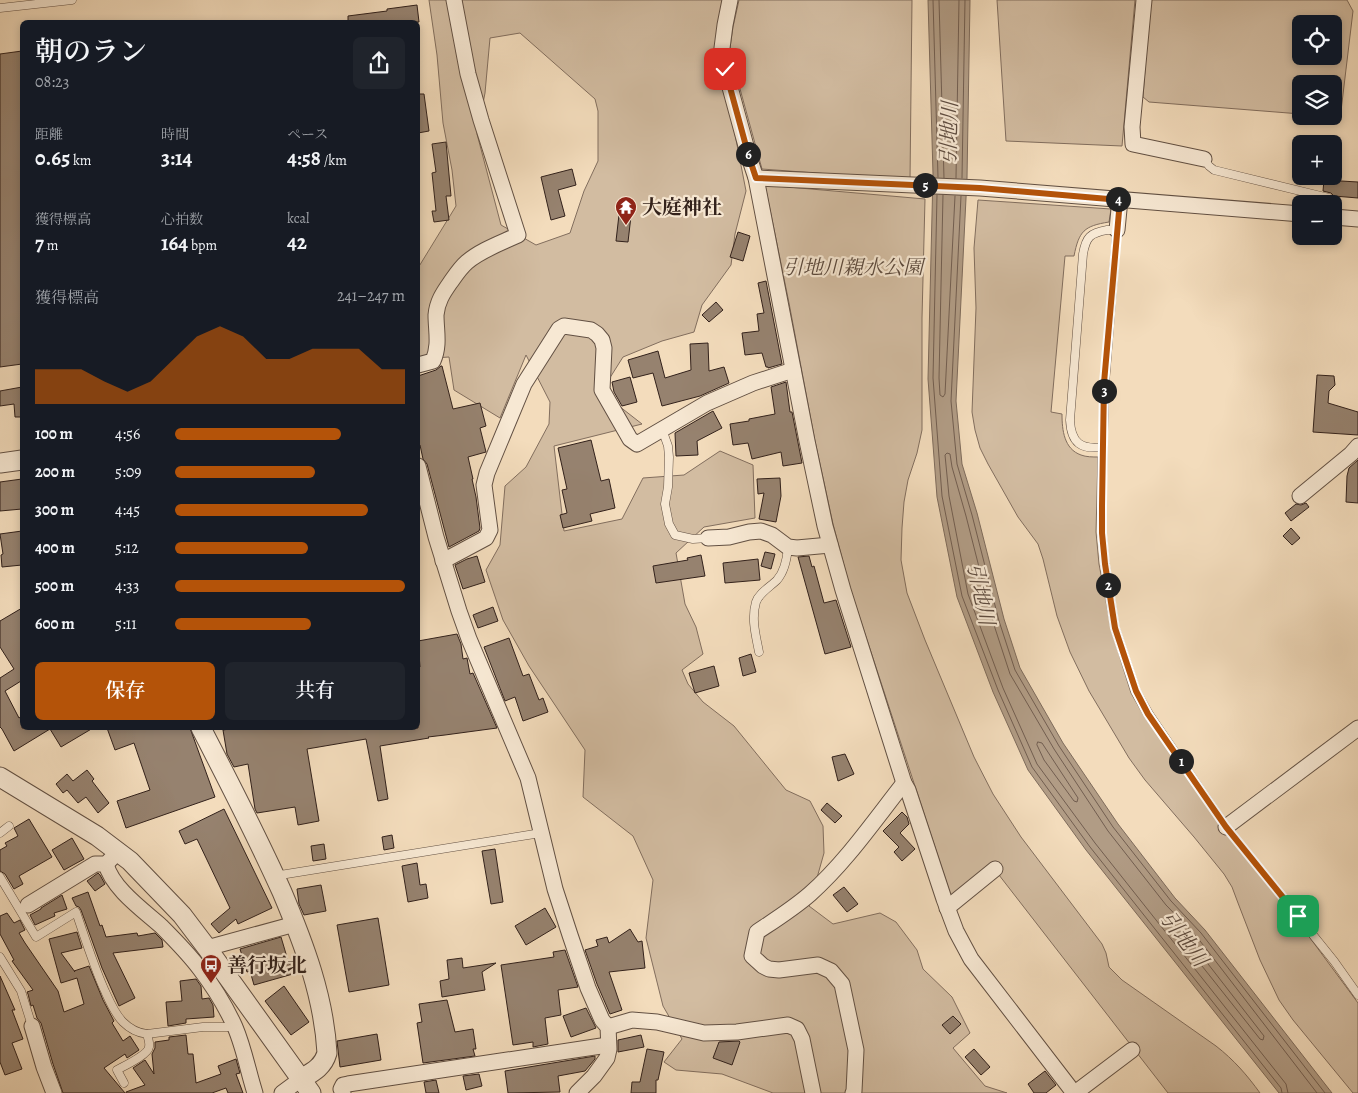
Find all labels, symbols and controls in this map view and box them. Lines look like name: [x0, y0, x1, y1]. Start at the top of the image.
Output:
map controls: [1292, 15, 1342, 245]
button: locate: [1292, 15, 1342, 65]
text: 朝のラン: [35, 33, 147, 71]
button: share: [353, 37, 405, 89]
pin: [704, 48, 746, 90]
icon: check: [711, 55, 739, 83]
text: 08:23: [35, 71, 69, 93]
button: layers: [1292, 75, 1342, 125]
water label: 引地川: [934, 99, 964, 165]
text: 距離: [35, 125, 63, 144]
text: 時間: [161, 125, 189, 144]
text: ペース: [287, 125, 328, 144]
button: +: [1292, 135, 1342, 185]
pin: 6: [736, 142, 760, 166]
text: 0.65: [35, 144, 70, 172]
text: 3:14: [161, 144, 192, 172]
text: 4:58: [287, 144, 321, 172]
text: 6: [745, 145, 752, 164]
text: km: [70, 151, 92, 170]
text: /km: [321, 151, 347, 170]
pin: 5: [912, 172, 938, 198]
text: 5: [923, 176, 928, 195]
pin: 4: [1106, 186, 1130, 212]
text: 4: [1115, 190, 1122, 209]
place label: 大庭神社: [642, 194, 722, 221]
temple icon: 大庭神社: [614, 195, 638, 226]
button: −: [1292, 195, 1342, 245]
text: kcal: [287, 209, 309, 228]
text: 獲得標高: [35, 210, 91, 229]
text: 心拍数: [161, 210, 203, 229]
text: 42: [287, 228, 307, 256]
text: 7: [35, 229, 44, 257]
text: 164: [161, 229, 188, 257]
text: m: [44, 236, 58, 255]
text: bpm: [188, 236, 217, 255]
park label: 引地川親水公園: [783, 254, 926, 281]
text: 241–247 m: [337, 285, 405, 307]
text: 獲得標高: [35, 287, 99, 309]
pin: 3: [1092, 378, 1116, 404]
text: 3: [1101, 382, 1108, 401]
text: 100 m: [35, 423, 73, 445]
text: 4:56: [115, 423, 140, 445]
text: 200 m: [35, 461, 75, 483]
text: 5:09: [115, 461, 142, 483]
text: 300 m: [35, 499, 74, 521]
text: 4:45: [115, 499, 140, 521]
text: 400 m: [35, 537, 75, 559]
text: 5:12: [115, 537, 139, 559]
water label: 引地川: [961, 560, 1002, 630]
pin: 2: [1096, 572, 1120, 598]
text: 500 m: [35, 575, 74, 597]
text: 4:33: [115, 575, 139, 597]
text: 2: [1105, 576, 1112, 595]
text: 600 m: [35, 613, 75, 635]
text: 5:11: [115, 613, 137, 635]
button: 保存: [35, 662, 215, 720]
button: 共有: [225, 662, 405, 720]
pin: 1: [1168, 748, 1194, 774]
text: 1: [1179, 752, 1184, 771]
pin: [1277, 895, 1319, 937]
icon: arrive: [1284, 902, 1312, 930]
water label: 引地川: [1154, 905, 1215, 974]
place label: 善行坂北: [227, 952, 307, 979]
bus stop icon: 善行坂北: [199, 953, 223, 984]

